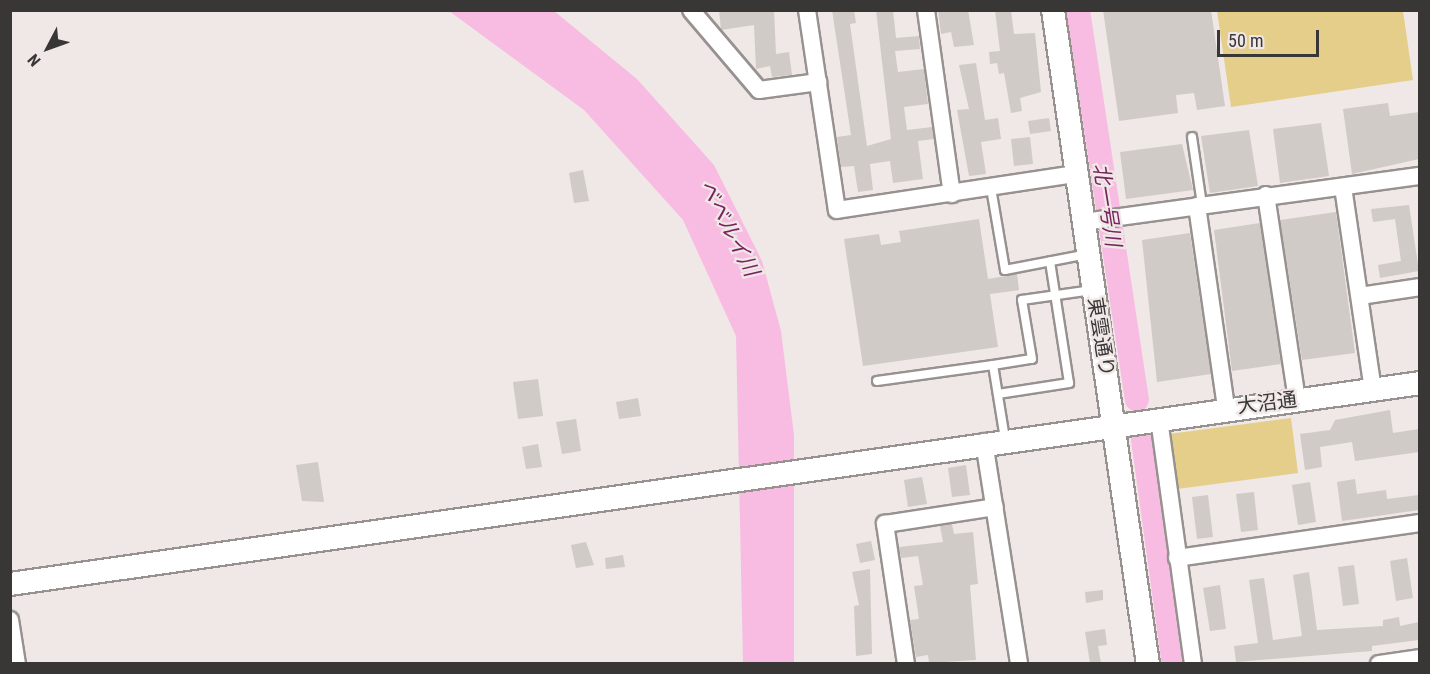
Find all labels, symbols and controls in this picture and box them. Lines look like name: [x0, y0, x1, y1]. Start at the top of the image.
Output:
north arrow: [18, 18, 78, 78]
scale bar: [1220, 18, 1322, 56]
text: 50 m: [1228, 30, 1263, 51]
text: N: [24, 50, 44, 70]
water label: 北一号川: [1088, 162, 1126, 248]
water label: ベベルイ川: [694, 176, 764, 280]
street label: 東雲通り: [1083, 296, 1119, 378]
street label: 大沼通: [1236, 387, 1298, 419]

